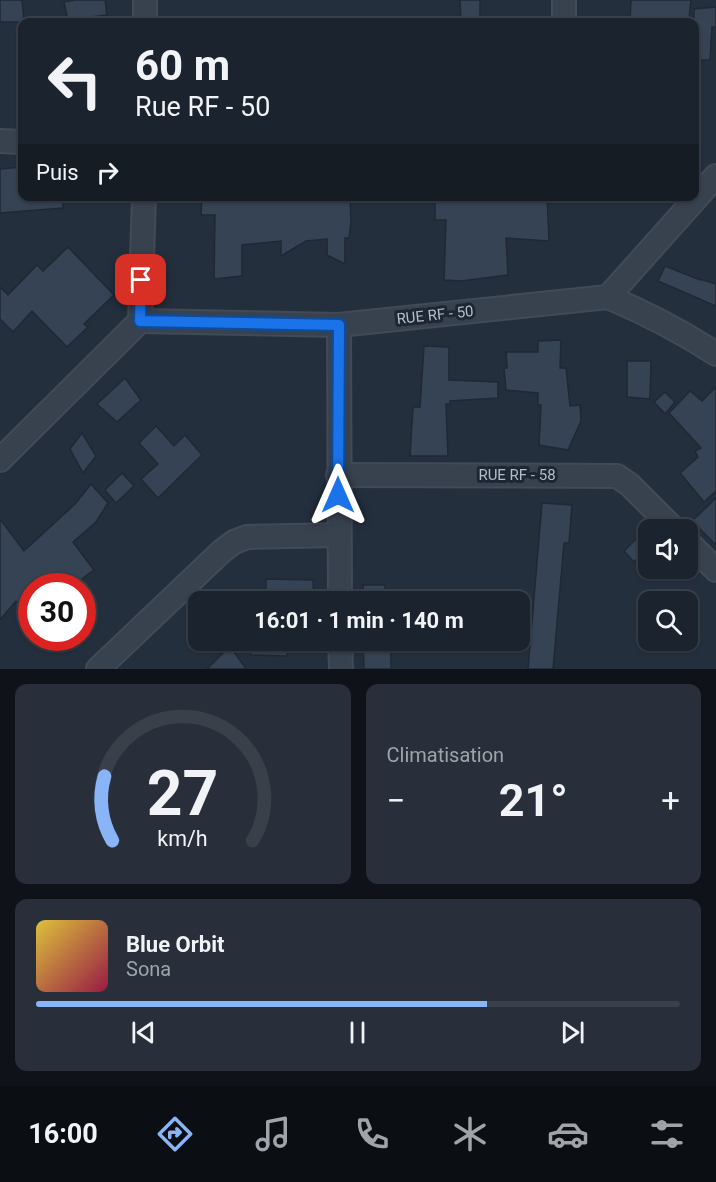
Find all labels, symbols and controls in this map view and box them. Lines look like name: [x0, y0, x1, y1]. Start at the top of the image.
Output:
text: 60 m: [135, 41, 230, 90]
icon: left: [36, 42, 114, 120]
text: Rue RF - 50: [135, 91, 270, 123]
icon: right: [91, 156, 124, 189]
text: Puis: [36, 160, 79, 185]
pin: [115, 254, 166, 305]
icon: arrive: [124, 263, 157, 296]
street label: RUE RF - 50: [396, 302, 474, 328]
position arrow: [306, 463, 370, 527]
street label: RUE RF - 58: [478, 466, 556, 484]
map controls: [638, 519, 698, 651]
button: sound: [638, 519, 698, 579]
speed limit sign: 30: [18, 573, 96, 651]
button: search: [638, 591, 698, 651]
text: 16:01 · 1 min · 140 m: [254, 608, 464, 633]
text: Climatisation: [387, 743, 504, 767]
text: 27: [147, 757, 219, 830]
text: 21°: [499, 774, 568, 827]
text: −: [387, 781, 405, 820]
text: +: [661, 781, 680, 820]
text: km/h: [158, 826, 208, 851]
text: Blue Orbit: [126, 932, 224, 957]
text: Sona: [126, 957, 171, 981]
icon: previous: [127, 1016, 160, 1049]
icon: pause: [341, 1016, 374, 1049]
icon: next: [556, 1016, 589, 1049]
icon: directions: [154, 1113, 196, 1155]
icon: music: [252, 1113, 294, 1155]
icon: phone: [351, 1113, 393, 1155]
icon: climate: [449, 1113, 491, 1155]
icon: car: [547, 1113, 589, 1155]
icon: filters: [646, 1113, 688, 1155]
text: 16:00: [28, 1118, 98, 1150]

